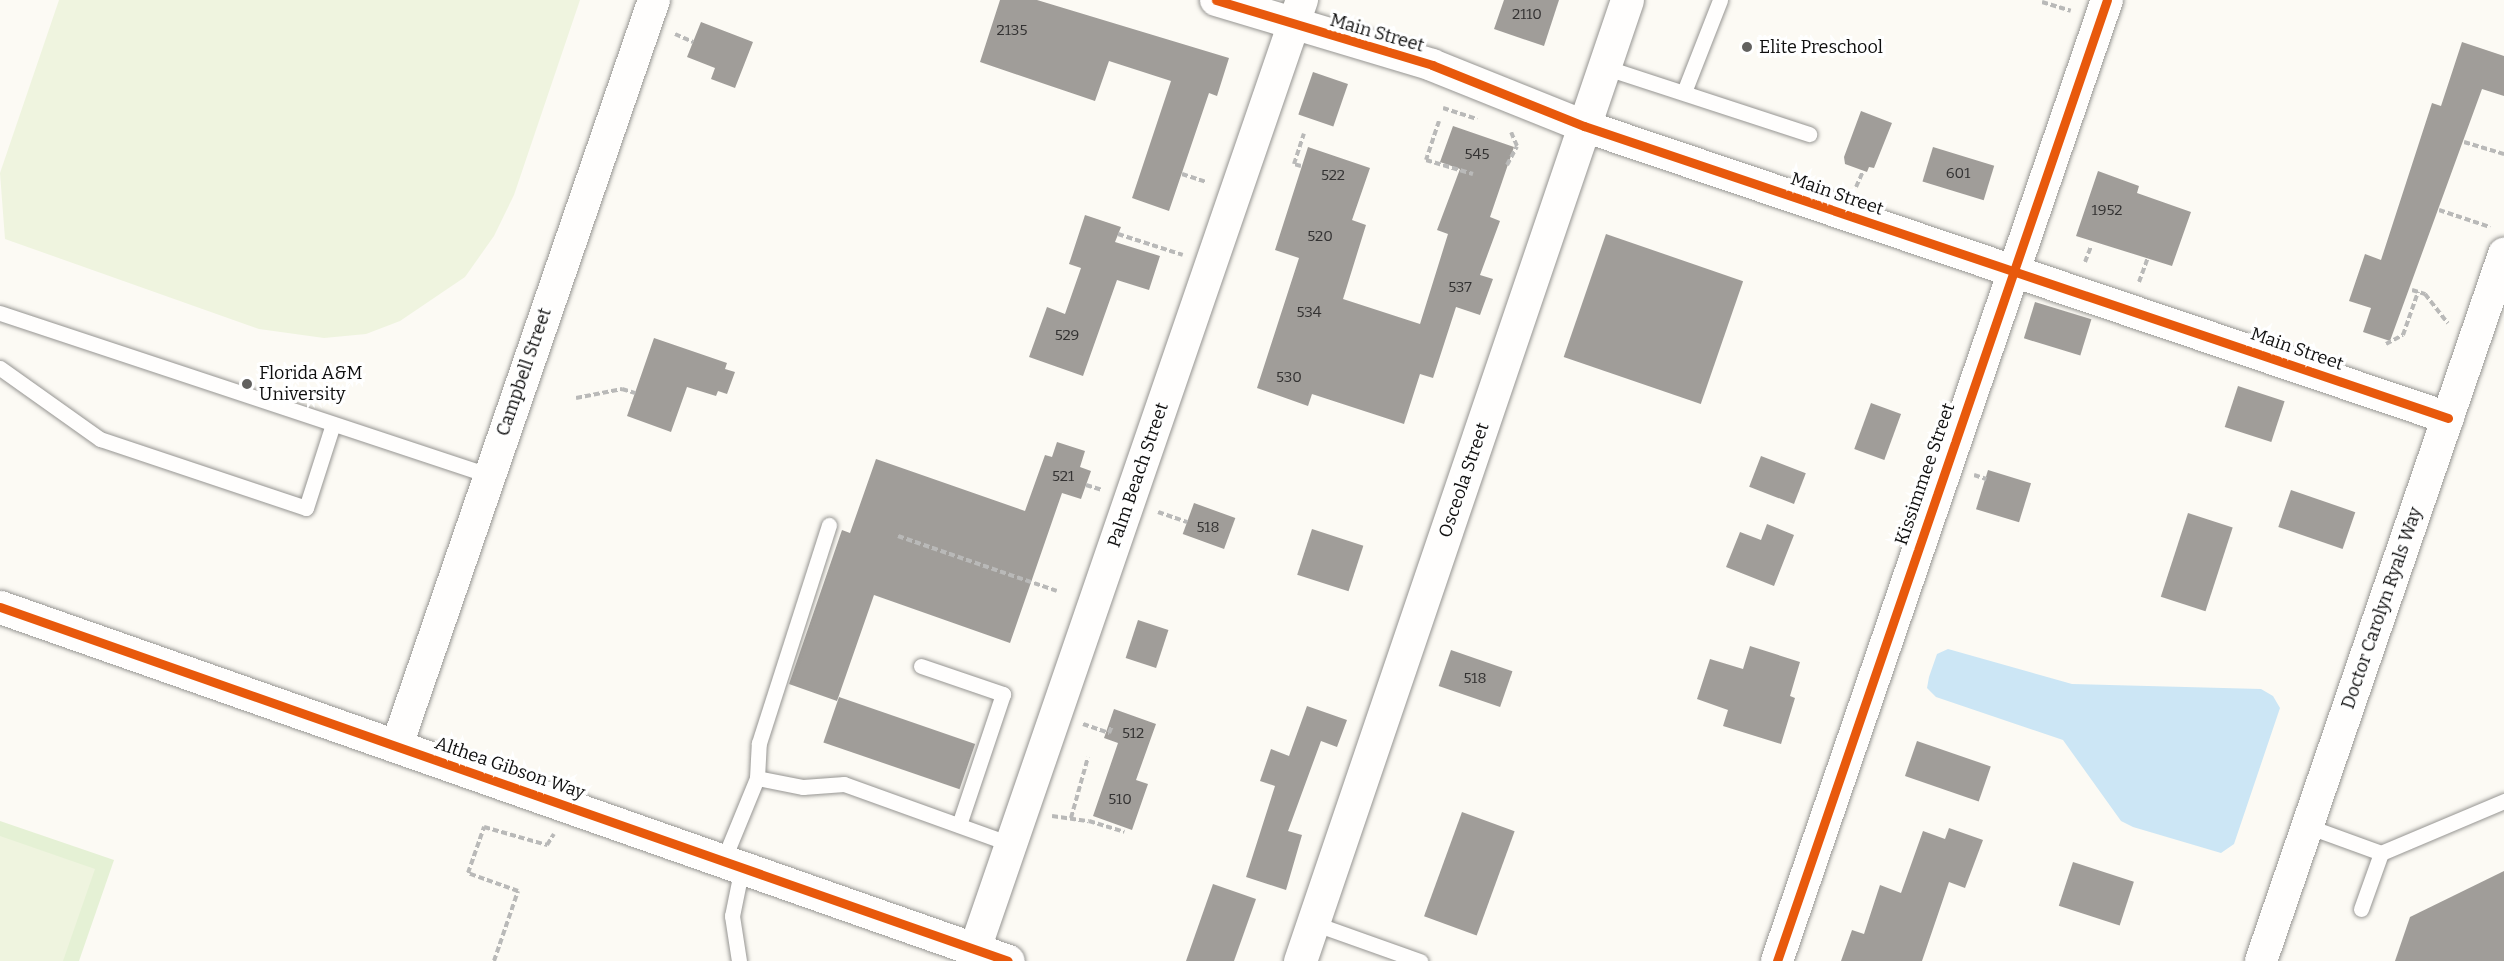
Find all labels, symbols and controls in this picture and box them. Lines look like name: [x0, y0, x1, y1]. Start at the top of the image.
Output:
house number: 2110: [1512, 6, 1542, 24]
street label: Main Street: [1328, 9, 1426, 57]
house number: 2135: [997, 22, 1027, 40]
place label: Elite Preschool: [1759, 36, 1883, 58]
marker: Elite Preschool: [1740, 40, 1754, 54]
house number: 545: [1465, 146, 1489, 164]
house number: 601: [1946, 165, 1970, 183]
house number: 522: [1321, 167, 1345, 185]
street label: Main Street: [1788, 168, 1886, 220]
house number: 1952: [2092, 202, 2122, 220]
house number: 520: [1307, 228, 1333, 246]
house number: 537: [1448, 279, 1472, 297]
house number: 534: [1297, 304, 1321, 322]
street label: Campbell Street: [492, 305, 556, 439]
street label: Main Street: [2248, 323, 2346, 375]
house number: 529: [1055, 327, 1079, 345]
place label: Florida A&M University: [259, 363, 363, 406]
house number: 530: [1276, 369, 1302, 387]
marker: Florida A&M University: [240, 377, 254, 391]
street label: Palm Beach Street: [1103, 400, 1173, 550]
street label: Kissimmee Street: [1891, 400, 1959, 548]
street label: Osceola Street: [1434, 420, 1494, 540]
house number: 521: [1052, 468, 1074, 486]
street label: Doctor Carolyn Ryals Way: [2337, 504, 2427, 712]
house number: 518: [1197, 519, 1219, 537]
house number: 518: [1464, 670, 1486, 688]
house number: 512: [1122, 725, 1144, 743]
street label: Althea Gibson Way: [432, 732, 588, 804]
house number: 510: [1108, 791, 1132, 809]

